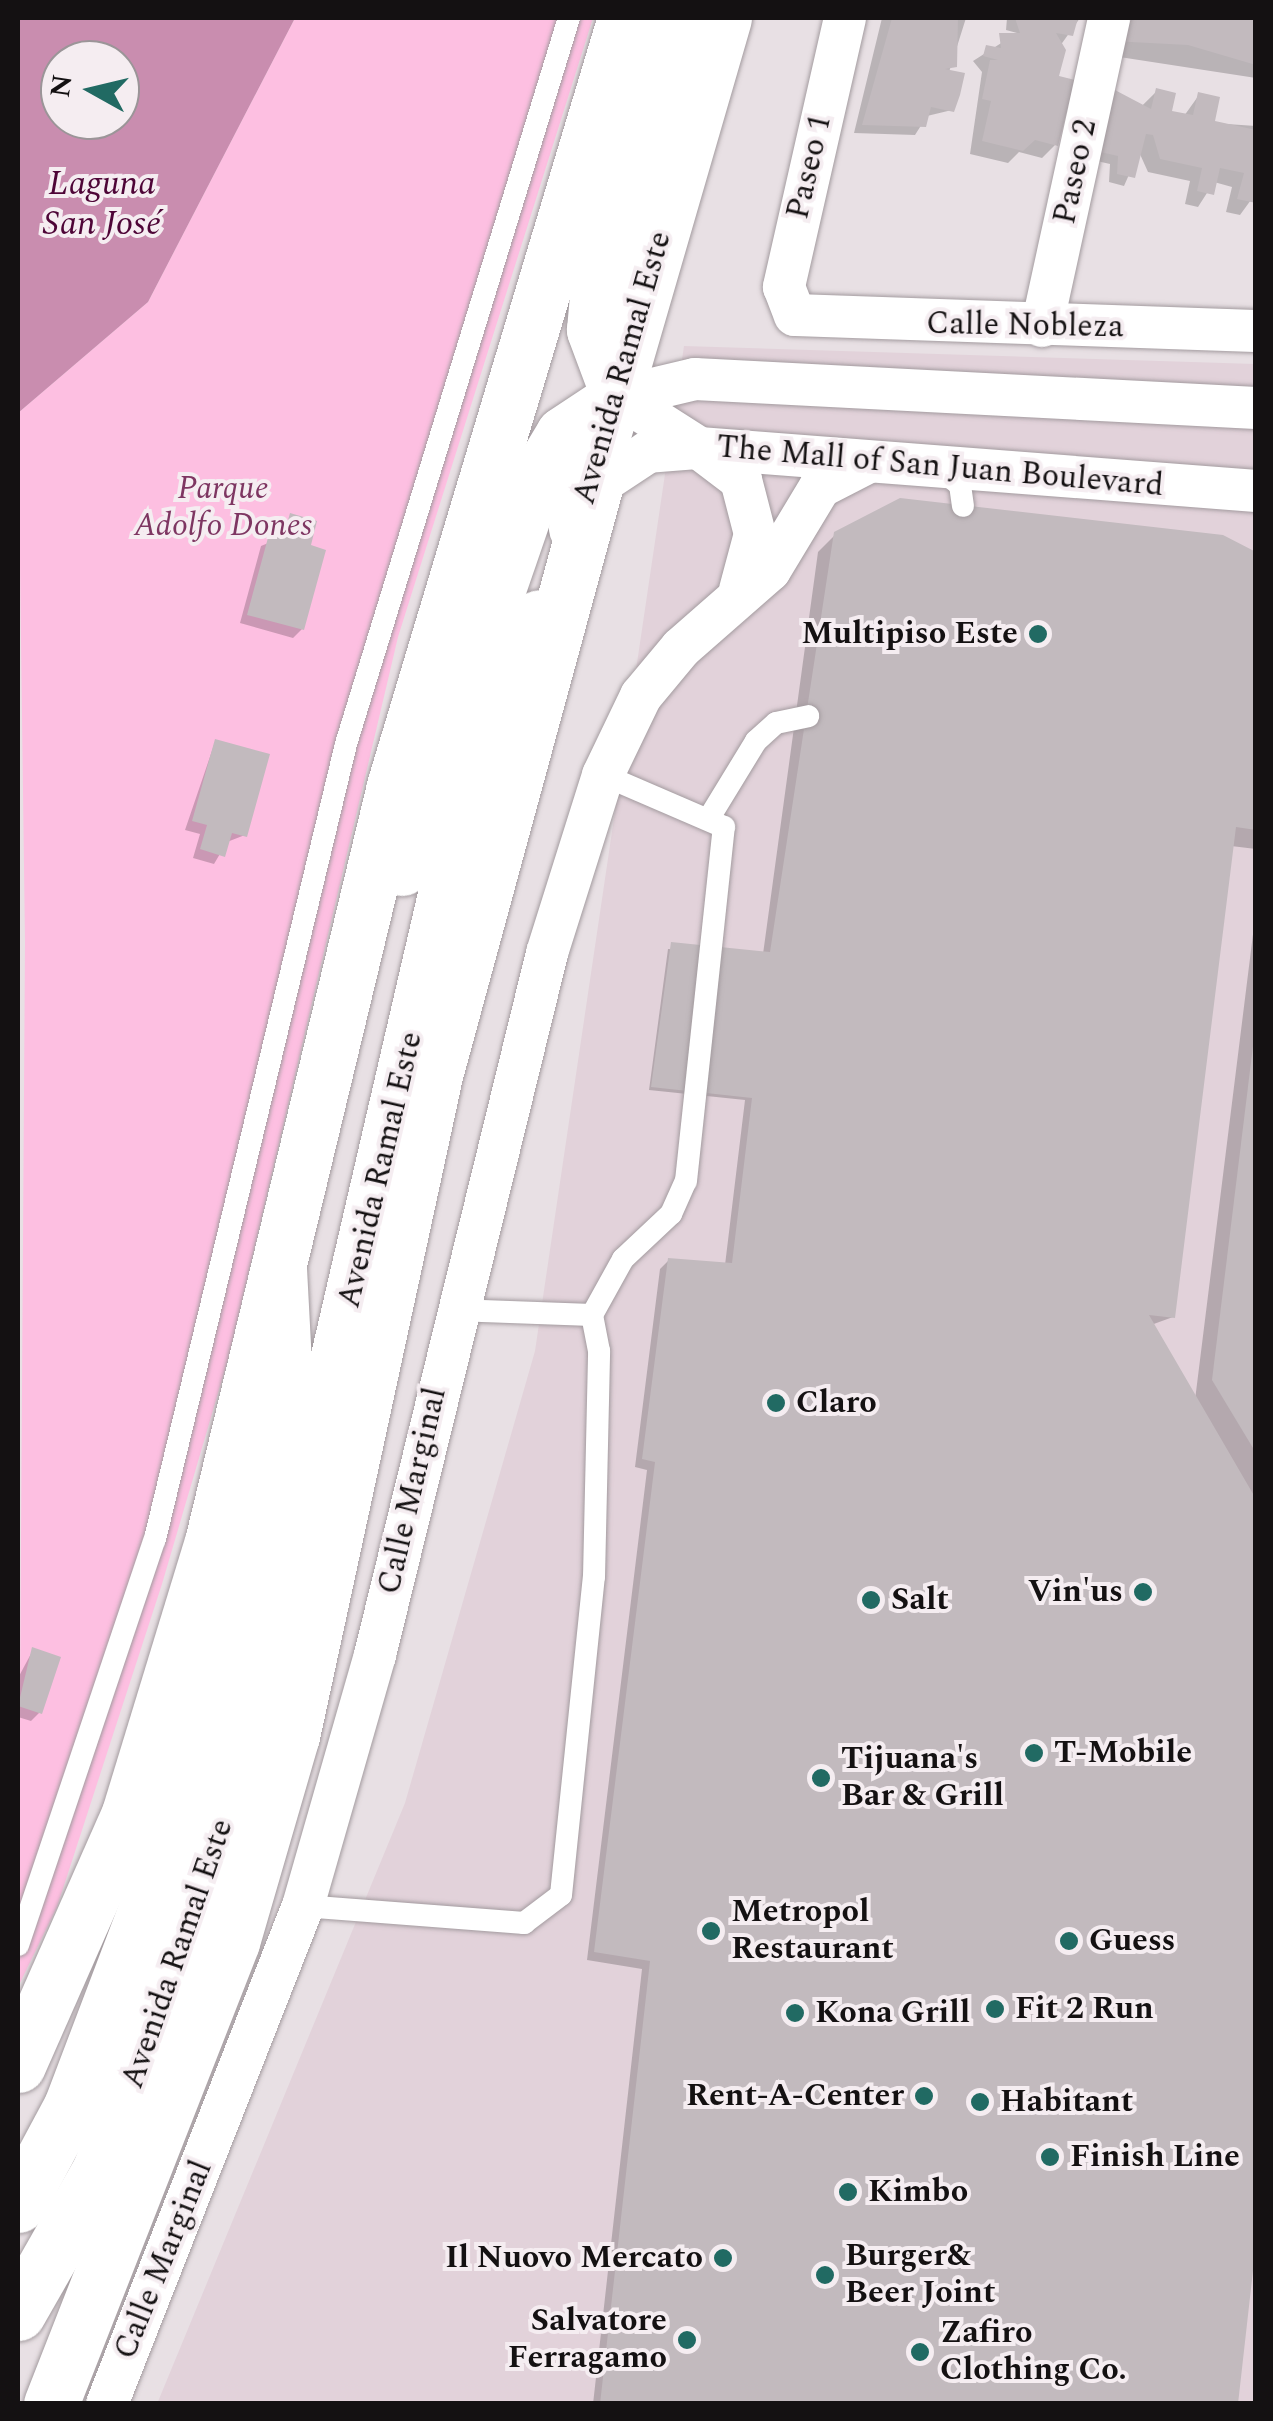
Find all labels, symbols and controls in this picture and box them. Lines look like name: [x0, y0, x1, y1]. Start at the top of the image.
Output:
north arrow: [40, 40, 140, 140]
text: N: [39, 72, 85, 100]
street label: Paseo 1: [779, 111, 841, 223]
street label: Paseo 2: [1046, 116, 1106, 228]
water label: Laguna San José: [43, 163, 161, 245]
street label: Avenida Ramal Este: [566, 227, 680, 509]
street label: Calle Nobleza: [926, 305, 1124, 347]
street label: The Mall of San Juan Boulevard: [715, 428, 1165, 506]
park label: Parque Adolfo Dones: [134, 471, 312, 546]
place label: Multipiso Este: [801, 615, 1018, 653]
marker: Multipiso Este: [1027, 623, 1049, 645]
street label: Avenida Ramal Este: [331, 1028, 431, 1312]
street label: Calle Marginal: [371, 1384, 455, 1598]
place label: Claro: [796, 1384, 877, 1422]
marker: Claro: [765, 1392, 787, 1414]
place label: Vin'us: [1028, 1573, 1123, 1611]
place label: Salt: [891, 1581, 949, 1619]
marker: Vin'us: [1132, 1581, 1154, 1603]
marker: Salt: [860, 1589, 882, 1611]
place label: T-Mobile: [1054, 1734, 1192, 1772]
place label: Tijuana's Bar & Grill: [841, 1741, 1004, 1816]
marker: T-Mobile: [1023, 1742, 1045, 1764]
marker: Tijuana's Bar & Grill: [810, 1767, 832, 1789]
street label: Avenida Ramal Este: [114, 1814, 242, 2094]
place label: Metropol Restaurant: [731, 1894, 894, 1969]
marker: Metropol Restaurant: [700, 1920, 722, 1942]
place label: Guess: [1089, 1922, 1176, 1960]
marker: Guess: [1058, 1930, 1080, 1952]
place label: Fit 2 Run: [1015, 1990, 1154, 2028]
place label: Kona Grill: [815, 1994, 970, 2032]
marker: Fit 2 Run: [984, 1998, 1006, 2020]
marker: Kona Grill: [784, 2002, 806, 2024]
place label: Rent-A-Center: [686, 2077, 904, 2115]
place label: Habitant: [1000, 2083, 1133, 2121]
marker: Rent-A-Center: [913, 2085, 935, 2107]
marker: Habitant: [969, 2091, 991, 2113]
place label: Finish Line: [1070, 2138, 1240, 2176]
marker: Finish Line: [1039, 2146, 1061, 2168]
street label: Calle Marginal: [107, 2155, 221, 2365]
place label: Kimbo: [868, 2173, 968, 2211]
marker: Kimbo: [837, 2181, 859, 2203]
place label: Burger& Beer Joint: [845, 2238, 995, 2313]
place label: Il Nuovo Mercato: [445, 2239, 703, 2277]
marker: Il Nuovo Mercato: [712, 2247, 734, 2269]
marker: Burger& Beer Joint: [814, 2264, 836, 2286]
place label: Salvatore Ferragamo: [508, 2303, 667, 2378]
place label: Zafiro Clothing Co.: [940, 2315, 1127, 2390]
marker: Salvatore Ferragamo: [676, 2329, 698, 2351]
marker: Zafiro Clothing Co.: [909, 2341, 931, 2363]

